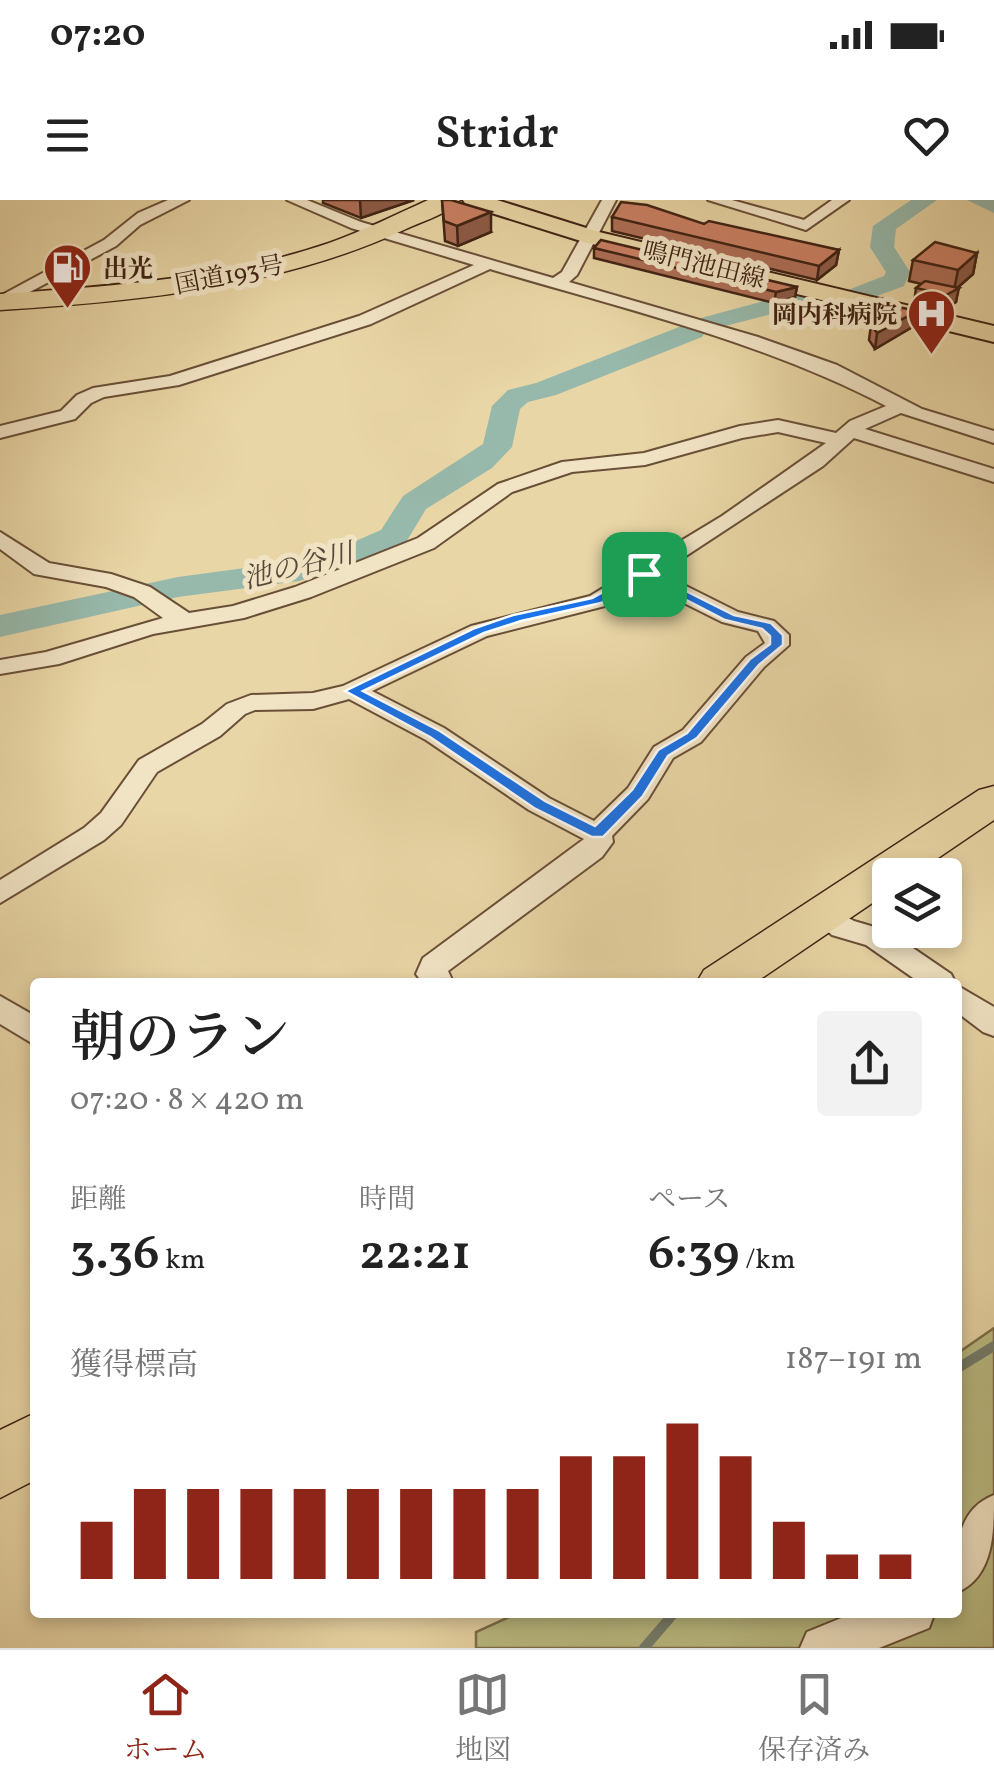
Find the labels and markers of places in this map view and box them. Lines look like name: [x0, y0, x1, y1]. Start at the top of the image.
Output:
fuel station icon: 出光: [42, 242, 94, 310]
place label: 出光: [103, 253, 153, 288]
hospital icon: 岡内科病院: [906, 288, 958, 356]
place label: 岡内科病院: [772, 299, 897, 334]
pin: [602, 532, 687, 617]

